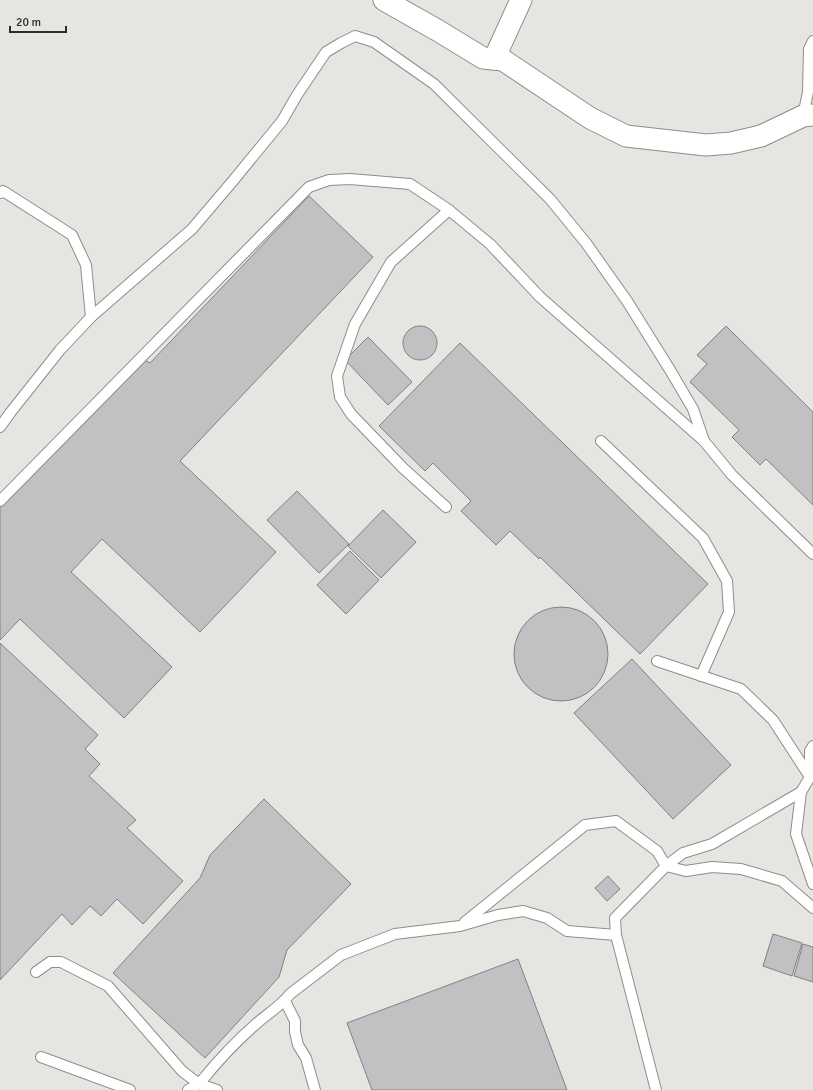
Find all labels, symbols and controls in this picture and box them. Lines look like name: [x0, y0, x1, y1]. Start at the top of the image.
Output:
scale bar: [10, 8, 66, 34]
text: 20 m: [16, 15, 41, 30]

